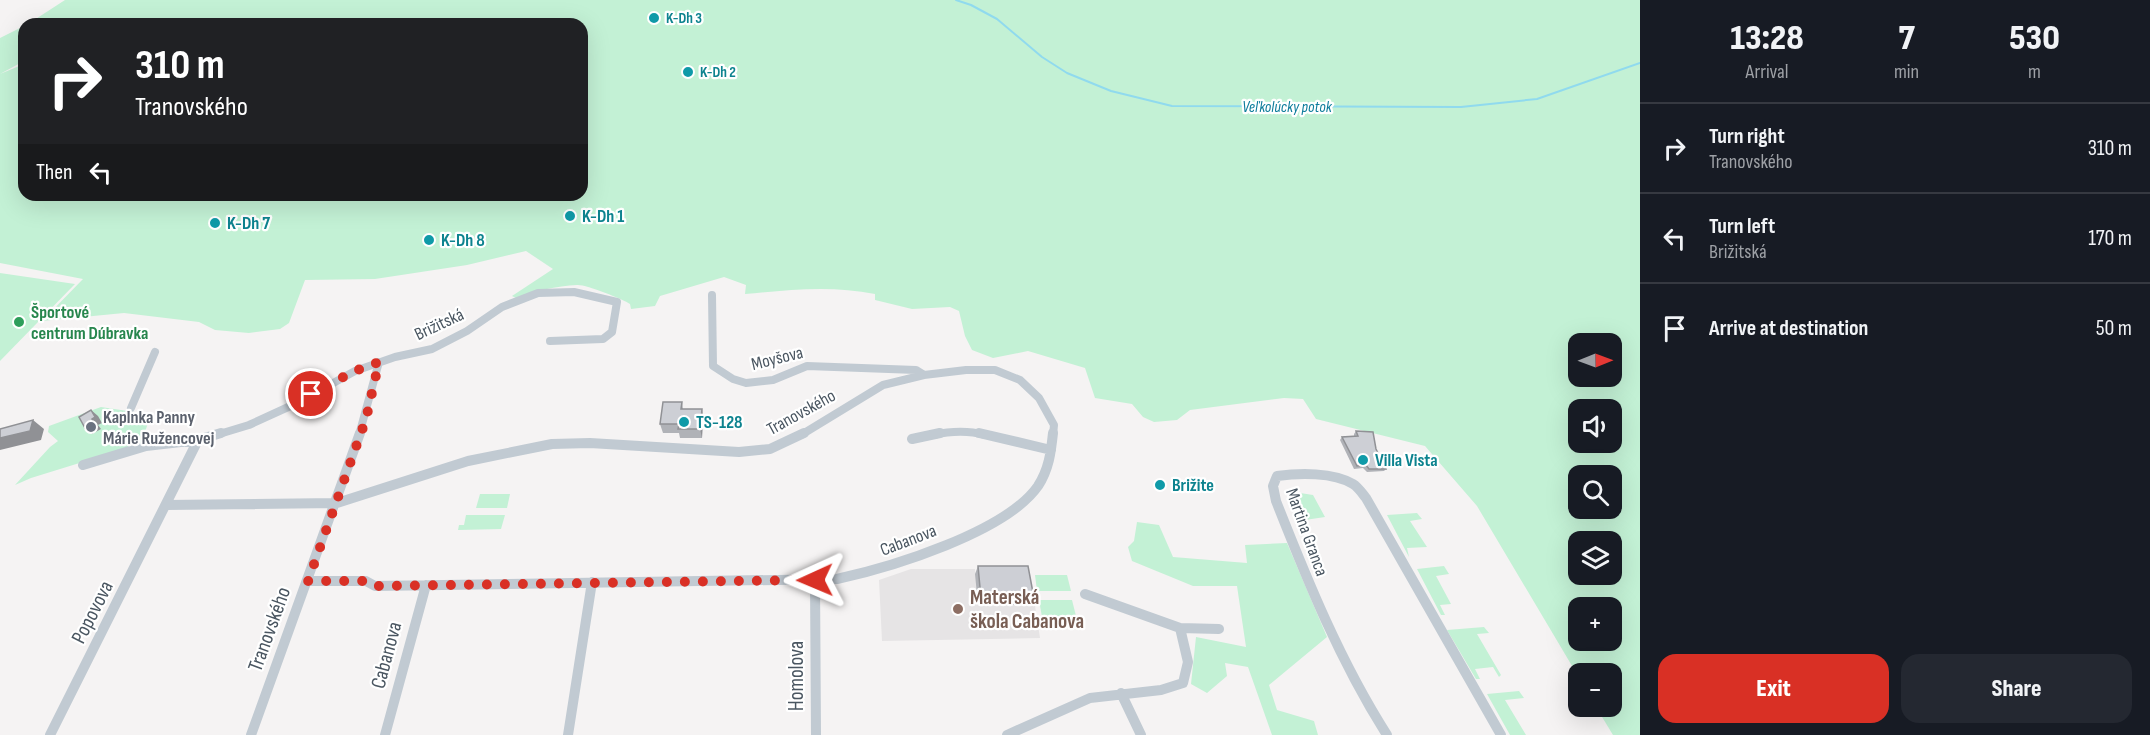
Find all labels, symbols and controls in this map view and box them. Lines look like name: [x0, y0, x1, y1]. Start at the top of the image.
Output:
place label: K-Dh 3: [666, 9, 702, 28]
marker: K-Dh 3: [647, 11, 661, 25]
text: 13:28: [1730, 17, 1804, 60]
text: 7: [1898, 17, 1915, 60]
text: 530: [2009, 17, 2060, 60]
text: 310 m: [135, 40, 225, 91]
icon: right: [36, 42, 114, 120]
text: Arrival: [1745, 60, 1788, 84]
text: min: [1894, 60, 1919, 84]
text: m: [2028, 60, 2041, 84]
place label: K-Dh 2: [700, 63, 736, 82]
marker: K-Dh 2: [681, 65, 695, 79]
text: Tranovského: [135, 91, 248, 123]
water label: Veľkolúcky potok: [1242, 98, 1333, 117]
text: Turn right: [1709, 123, 1785, 150]
icon: right: [1658, 132, 1691, 165]
text: 310 m: [2088, 135, 2132, 162]
text: Tranovského: [1709, 150, 1793, 174]
icon: left: [84, 156, 117, 189]
text: Then: [36, 159, 72, 186]
place label: K-Dh 1: [582, 206, 624, 227]
marker: K-Dh 1: [563, 209, 577, 223]
place label: K-Dh 7: [227, 213, 270, 234]
text: Turn left: [1709, 213, 1775, 240]
marker: K-Dh 7: [208, 216, 222, 230]
icon: left: [1658, 222, 1691, 255]
text: 170 m: [2088, 225, 2132, 252]
place label: K-Dh 8: [441, 230, 485, 251]
marker: K-Dh 8: [422, 233, 436, 247]
text: Brižitská: [1709, 240, 1767, 264]
place label: Športové centrum Dúbravka: [31, 302, 148, 344]
street label: Brižitská: [411, 304, 467, 345]
icon: arrive: [1658, 312, 1691, 345]
marker: Športové centrum Dúbravka: [12, 315, 26, 329]
text: Arrive at destination: [1709, 315, 1868, 342]
text: 50 m: [2096, 315, 2132, 342]
north arrow: [1568, 333, 1622, 387]
map controls: [1568, 333, 1622, 717]
street label: Moyšova: [749, 342, 805, 375]
pin: [285, 368, 336, 419]
icon: arrive: [294, 377, 327, 410]
street label: Tranovského: [763, 385, 839, 440]
button: sound: [1568, 399, 1622, 453]
place label: Kaplnka Panny Márie Ružencovej: [103, 407, 214, 449]
place label: TS-128: [696, 412, 743, 433]
marker: TS-128: [677, 415, 691, 429]
marker: Kaplnka Panny Márie Ružencovej: [84, 420, 98, 434]
place label: Villa Vista: [1375, 450, 1438, 471]
marker: Villa Vista: [1356, 453, 1370, 467]
button: search: [1568, 465, 1622, 519]
place label: Brižite: [1172, 475, 1214, 496]
marker: Brižite: [1153, 478, 1167, 492]
street label: Martina Granca: [1281, 485, 1332, 579]
street label: Cabanova: [877, 520, 939, 561]
button: layers: [1568, 531, 1622, 585]
position arrow: [783, 548, 847, 612]
street label: Popovova: [66, 577, 119, 648]
street label: Tranovského: [243, 584, 296, 675]
place label: Materská škola Cabanova: [970, 585, 1084, 634]
button: +: [1568, 597, 1622, 651]
marker: Materská škola Cabanova: [951, 602, 965, 616]
street label: Cabanova: [366, 619, 407, 691]
street label: Homolova: [784, 641, 809, 711]
button: Exit: [1658, 654, 1889, 723]
button: Share: [1901, 654, 2132, 723]
button: −: [1568, 663, 1622, 717]

